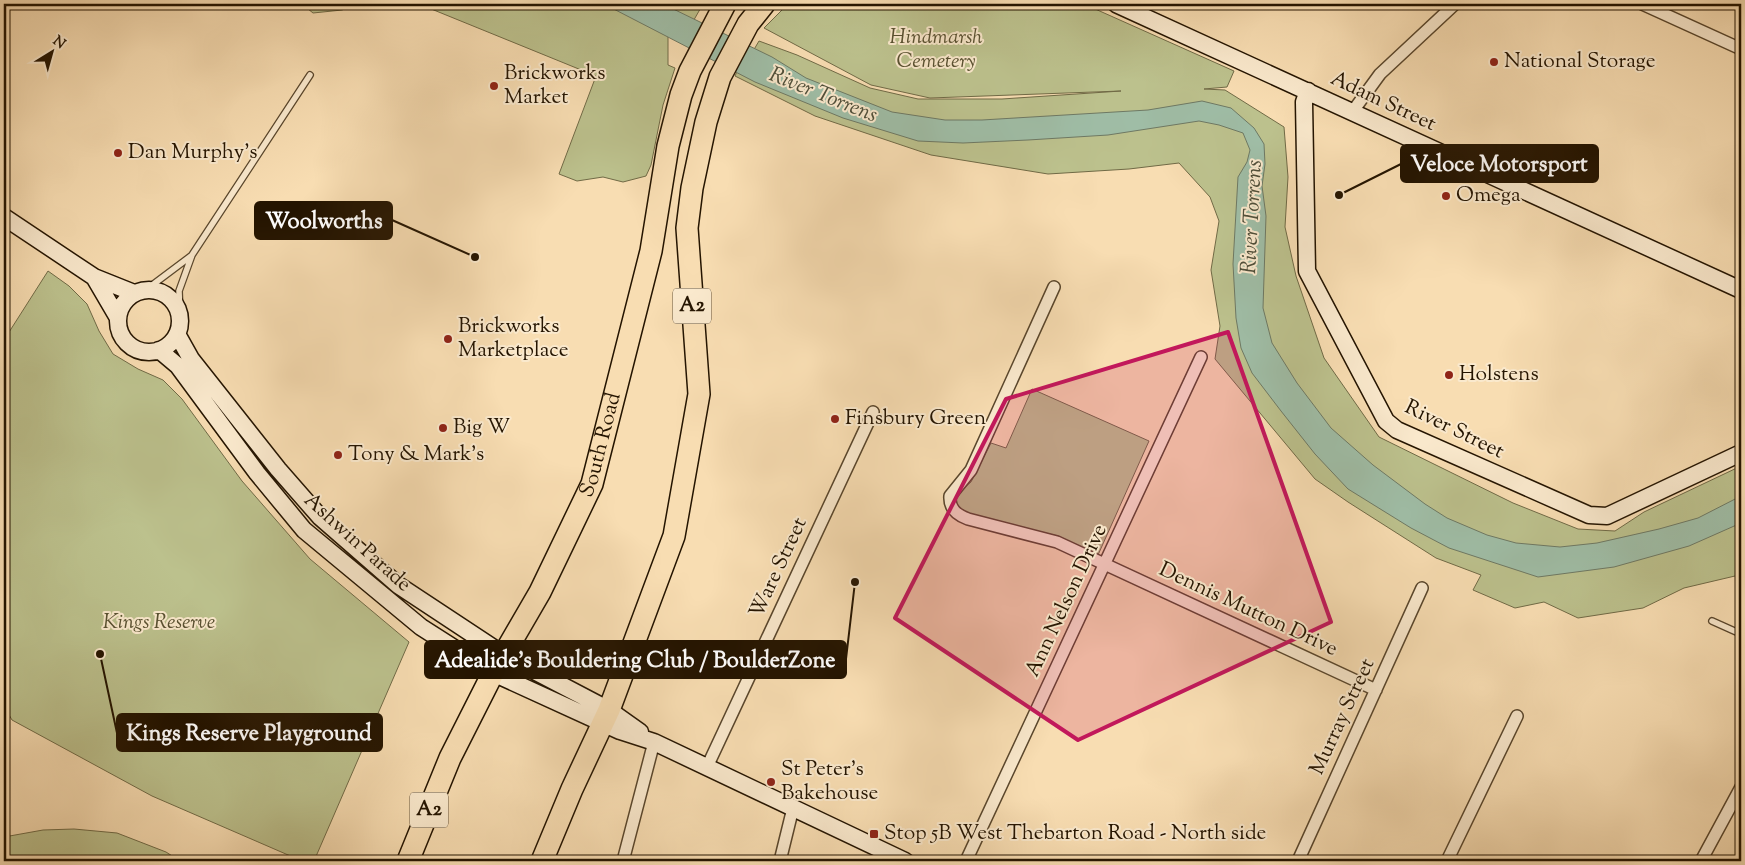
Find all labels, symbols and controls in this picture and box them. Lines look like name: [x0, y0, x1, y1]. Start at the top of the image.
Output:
park label: Hindmarsh Cemetery: [890, 23, 982, 77]
north arrow: [28, 28, 78, 78]
text: N: [48, 32, 69, 55]
place label: National Storage: [1504, 47, 1655, 77]
marker: National Storage: [1488, 56, 1500, 68]
place label: Brickworks Market: [504, 59, 605, 113]
water label: River Torrens: [764, 60, 882, 132]
street label: Adam Street: [1325, 64, 1441, 140]
marker: Brickworks Market: [488, 80, 500, 92]
place label: Dan Murphy's: [128, 138, 257, 168]
callout: Veloce Motorsport: [1401, 145, 1598, 182]
marker: Dan Murphy's: [112, 147, 124, 159]
text: Veloce Motorsport: [1411, 150, 1588, 182]
water label: River Torrens: [1234, 159, 1272, 275]
place label: Omega: [1456, 181, 1521, 211]
marker: Omega: [1440, 190, 1452, 202]
callout: Woolworths: [255, 202, 392, 239]
text: Woolworths: [265, 207, 383, 239]
road number: A2: [673, 288, 711, 324]
place label: Brickworks Marketplace: [458, 312, 568, 366]
marker: Brickworks Marketplace: [442, 333, 454, 345]
place label: Holstens: [1459, 360, 1539, 390]
marker: Holstens: [1443, 369, 1455, 381]
street label: South Road: [573, 389, 630, 503]
street label: River Street: [1399, 393, 1509, 467]
place label: Finsbury Green: [845, 404, 986, 434]
place label: Big W: [453, 413, 510, 443]
marker: Finsbury Green: [829, 413, 841, 425]
marker: Big W: [437, 422, 449, 434]
place label: Tony & Mark's: [348, 440, 484, 470]
marker: Tony & Mark's: [332, 449, 344, 461]
street label: Ashwin Parade: [297, 486, 417, 600]
street label: Ware Street: [743, 513, 815, 623]
street label: Ann Nelson Drive: [1018, 520, 1116, 682]
street label: Dennis Mutton Drive: [1154, 555, 1342, 665]
park label: Kings Reserve: [103, 608, 215, 638]
callout: Adealide's Bouldering Club / BoulderZone: [425, 641, 846, 678]
text: Adealide's Bouldering Club / BoulderZone: [434, 646, 836, 678]
street label: Murray Street: [1303, 654, 1383, 780]
callout: Kings Reserve Playground: [117, 714, 382, 751]
text: Kings Reserve Playground: [126, 719, 372, 751]
place label: St Peter's Bakehouse: [781, 755, 878, 809]
marker: St Peter's Bakehouse: [765, 776, 777, 788]
road number: A2: [410, 792, 448, 828]
place label: Stop 5B West Thebarton Road - North side: [884, 819, 1266, 849]
marker: Stop 5B West Thebarton Road - North side: [868, 828, 880, 840]

